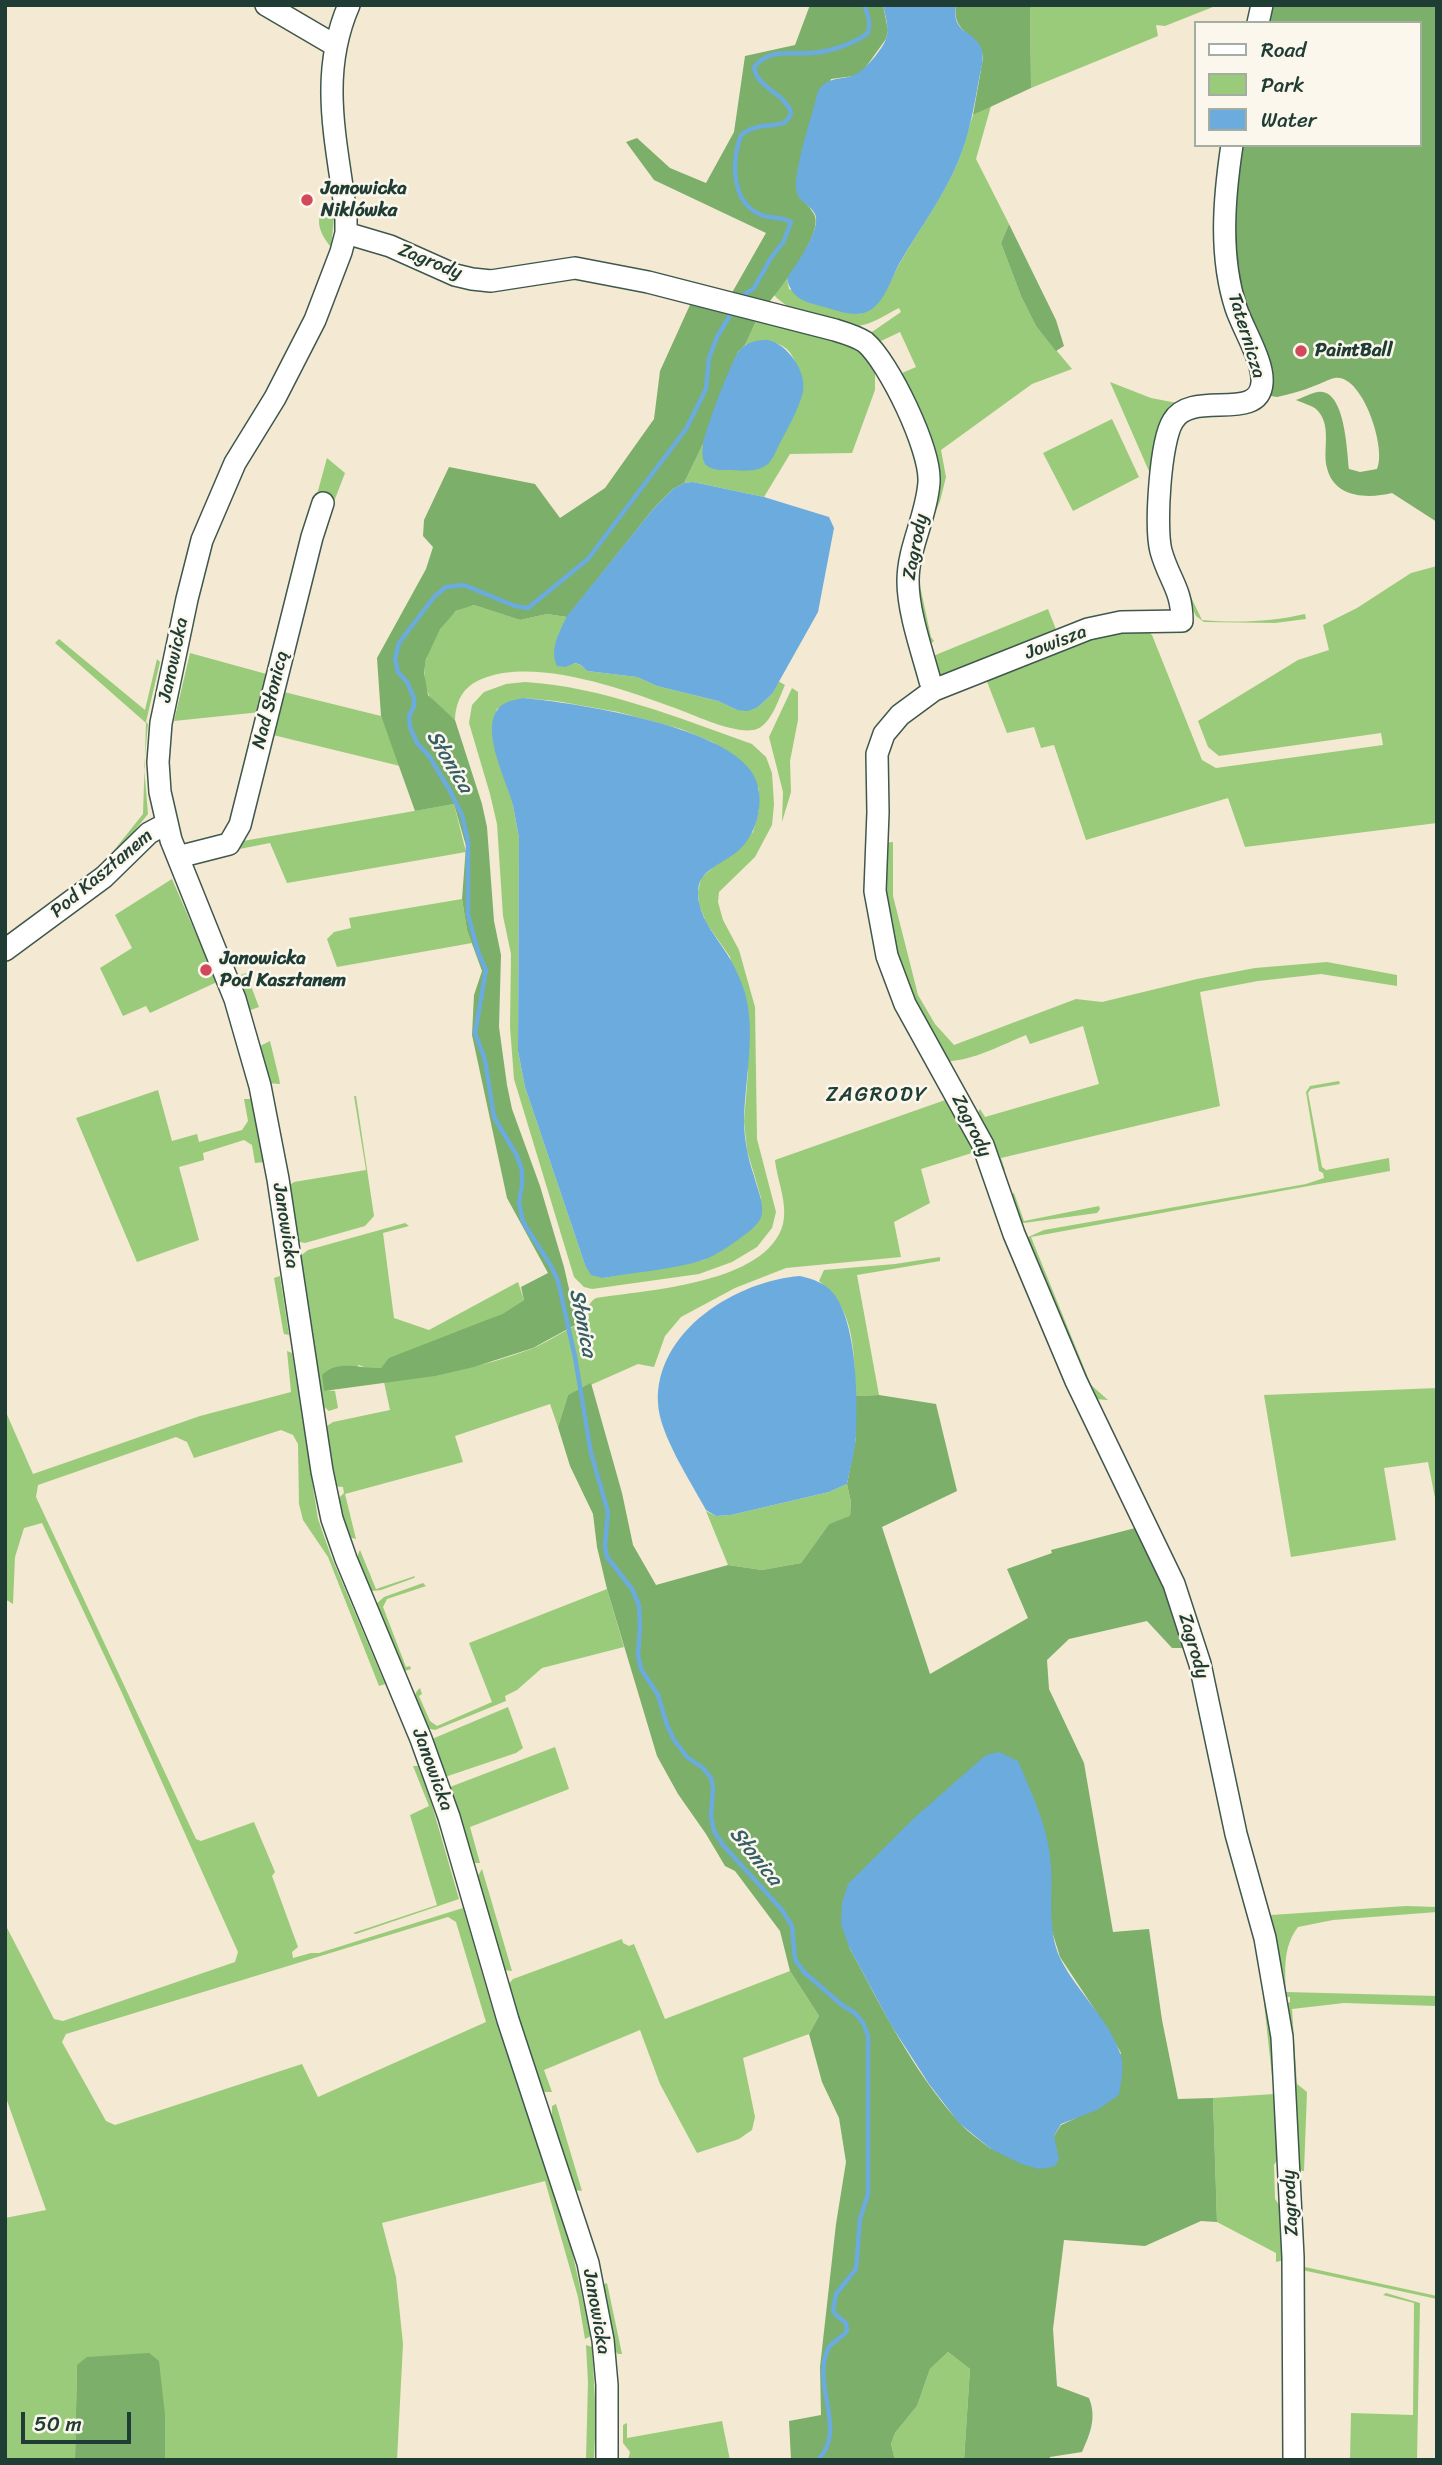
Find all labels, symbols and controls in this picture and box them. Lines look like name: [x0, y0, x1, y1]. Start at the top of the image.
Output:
legend: [1194, 21, 1421, 147]
text: Road: [1261, 31, 1306, 69]
text: Park: [1261, 66, 1304, 104]
text: Water: [1261, 101, 1316, 139]
place label: Janowicka Niklówka: [321, 178, 407, 222]
marker: Janowicka Niklówka: [299, 192, 315, 208]
street label: Zagrody: [395, 239, 465, 285]
street label: Taternicza: [1222, 291, 1270, 381]
place label: PaintBall: [1315, 340, 1392, 362]
marker: PaintBall: [1293, 343, 1309, 359]
street label: Zagrody: [898, 512, 934, 582]
street label: Janowicka: [154, 616, 194, 704]
street label: Jowisza: [1022, 621, 1090, 665]
street label: Nad Słonicą: [248, 649, 294, 751]
water label: Słonica: [420, 726, 478, 798]
street label: Pod Kasztanem: [46, 825, 158, 923]
place label: Janowicka Pod Kasztanem: [220, 948, 346, 992]
marker: Janowicka Pod Kasztanem: [198, 962, 214, 978]
district label: ZAGRODY: [827, 1083, 927, 1109]
street label: Zagrody: [946, 1091, 996, 1161]
street label: Janowicka: [267, 1182, 303, 1270]
water label: Słonica: [563, 1287, 601, 1359]
street label: Zagrody: [1173, 1611, 1213, 1681]
street label: Janowicka: [407, 1726, 457, 1814]
water label: Słonica: [724, 1822, 786, 1892]
street label: Zagrody: [1278, 2169, 1304, 2237]
street label: Janowicka: [577, 2268, 615, 2356]
scale bar: [24, 2398, 135, 2442]
text: 50 m: [34, 2405, 82, 2443]

